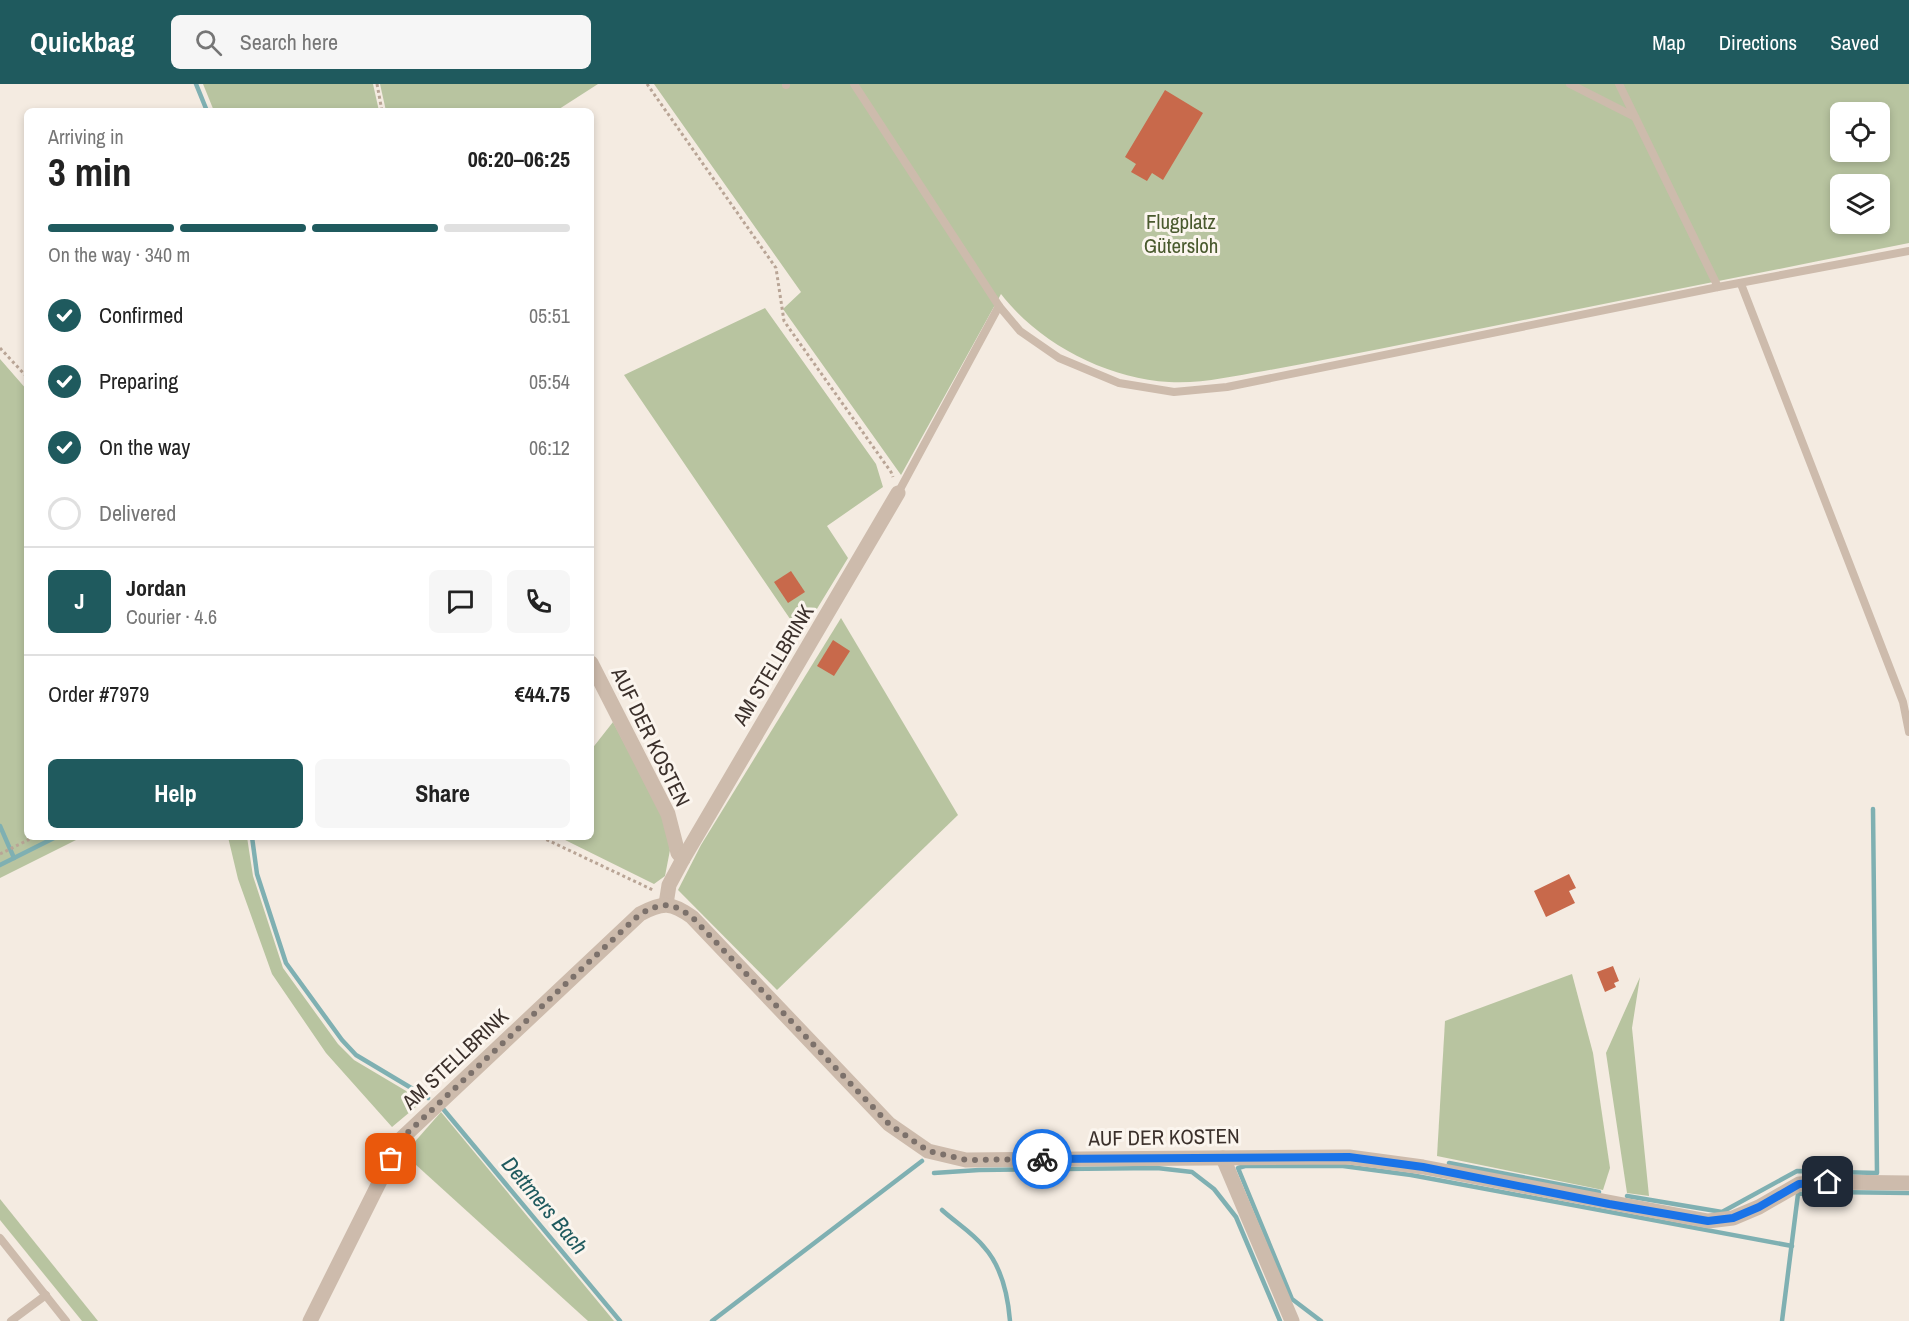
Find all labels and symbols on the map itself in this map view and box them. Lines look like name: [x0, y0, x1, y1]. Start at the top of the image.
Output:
park label: Flugplatz Gütersloh: [1144, 207, 1218, 260]
street label: AM STELLBRINK: [725, 599, 821, 732]
street label: AUF DER KOSTEN: [604, 662, 697, 811]
street label: AM STELLBRINK: [395, 1002, 515, 1117]
street label: AUF DER KOSTEN: [1087, 1121, 1240, 1153]
courier: [1012, 1129, 1072, 1189]
pin: [365, 1133, 416, 1184]
water label: Dettmers Bach: [495, 1150, 595, 1260]
pin: [1802, 1156, 1853, 1207]

